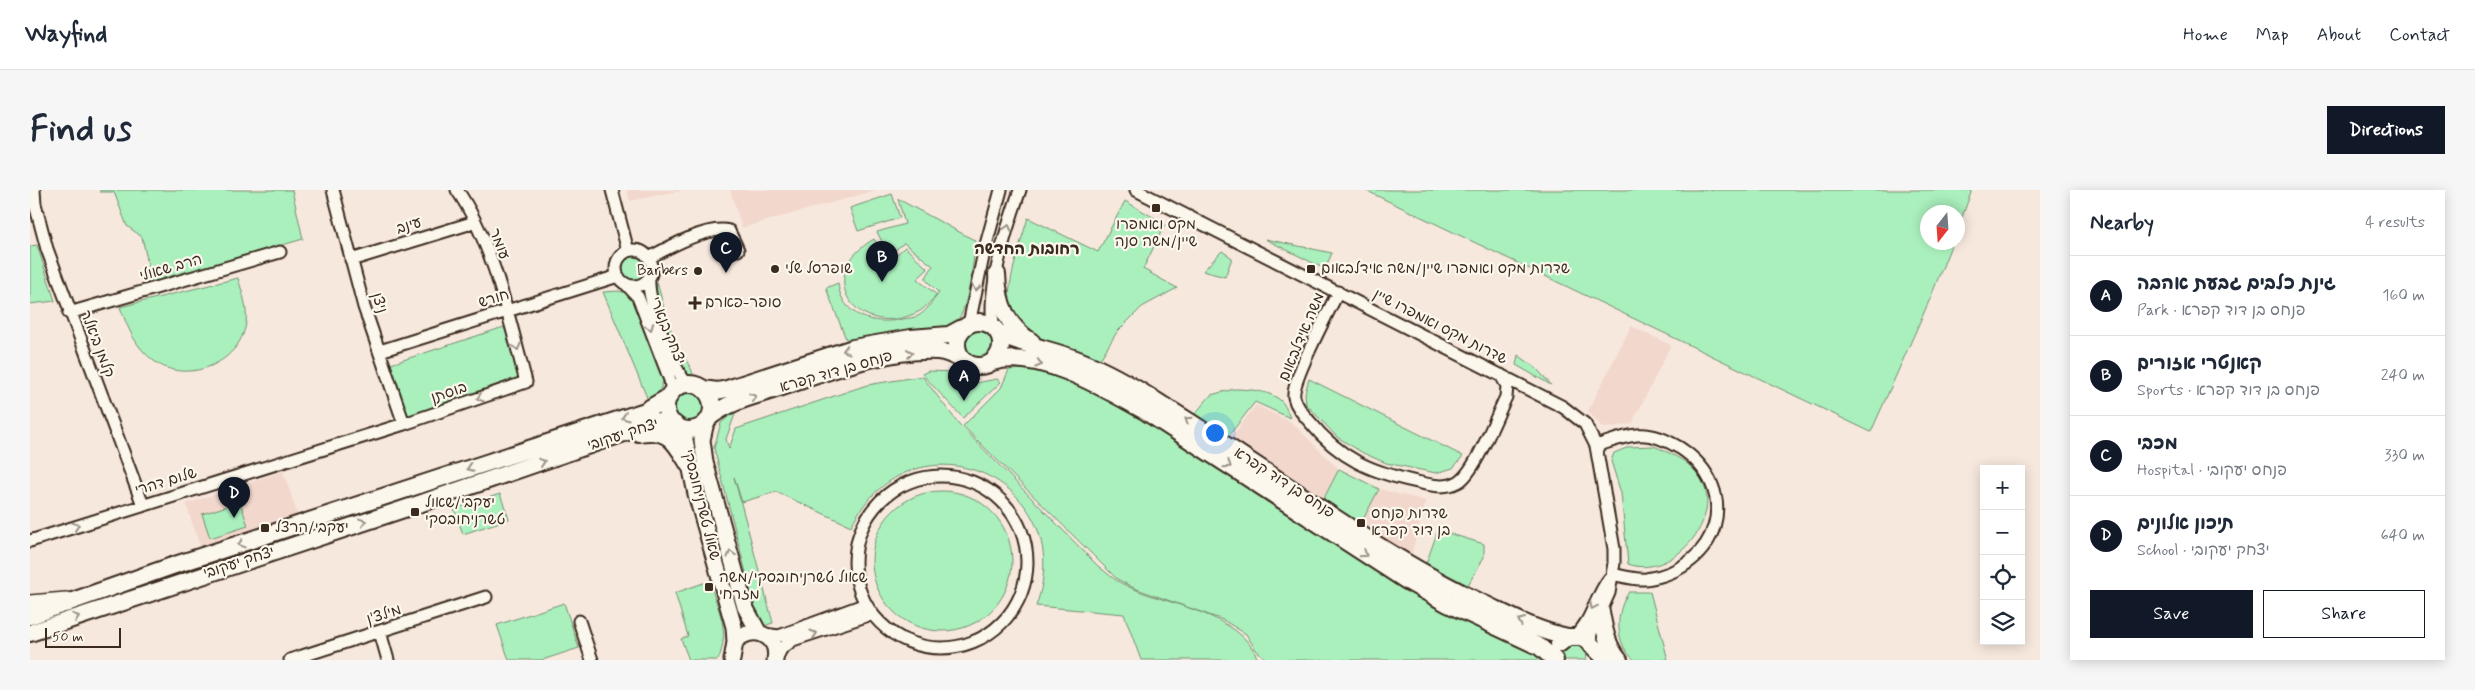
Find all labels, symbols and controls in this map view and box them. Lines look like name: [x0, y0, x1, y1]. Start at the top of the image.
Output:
text: Wayfind: [25, 19, 107, 50]
text: Home: [2183, 23, 2228, 47]
text: Map: [2256, 23, 2289, 47]
text: About: [2317, 23, 2361, 47]
text: Contact: [2389, 23, 2450, 47]
button: Directions: [2327, 106, 2445, 154]
text: Find us: [30, 107, 132, 153]
marker: מקס ואמפרו שיין/משה סנה: [1150, 202, 1162, 214]
north arrow: [1920, 205, 1965, 250]
text: Nearby: [2090, 209, 2154, 237]
text: 4 results: [2365, 212, 2425, 233]
street label: עינב: [394, 213, 424, 239]
place label: מקס ואמפרו שיין/משה סנה: [1115, 215, 1198, 252]
one-way arrow: [1002, 223, 1013, 232]
street label: עומר: [484, 226, 514, 263]
pin: C: [710, 232, 742, 273]
district label: רחובות החדשה: [974, 239, 1080, 260]
pin: B: [866, 241, 898, 282]
street label: הרב שאולי: [137, 250, 205, 286]
place label: שופרסל שלי: [785, 259, 853, 279]
place label: שדרות מקס ואמפרו שיין/משה אידלבאום: [1321, 259, 1570, 279]
place label: Barbers: [637, 261, 688, 281]
marker: שופרסל שלי: [769, 263, 781, 275]
marker: שדרות מקס ואמפרו שיין/משה אידלבאום: [1305, 263, 1317, 275]
marker: Barbers: [692, 265, 704, 277]
text: גינת כלבים גבעת אהבה: [2137, 271, 2336, 296]
one-way arrow: [971, 284, 981, 292]
street label: שדרות מקס ואמפרו שיין: [1369, 284, 1511, 370]
street label: חורש: [476, 285, 512, 313]
text: A: [2101, 285, 2111, 306]
text: 160 m: [2382, 285, 2425, 306]
street label: ניצן: [366, 290, 392, 316]
street label: משה אידלבאום: [1274, 290, 1330, 384]
place label: סופר-פארם: [705, 293, 782, 313]
street label: יצחק בנארי: [644, 294, 690, 368]
marker: סופר-פארם: [689, 297, 701, 309]
text: Park · פנחס בן דוד קפרא: [2137, 300, 2305, 321]
street label: קלמן ביאלר: [75, 307, 119, 381]
one-way arrow: [643, 322, 654, 331]
one-way arrow: [511, 342, 522, 351]
one-way arrow: [842, 344, 851, 355]
street label: פנחס בן דוד קפרא: [777, 346, 895, 398]
one-way arrow: [906, 348, 914, 359]
text: קאנטרי אזורים: [2137, 351, 2262, 376]
one-way arrow: [1035, 358, 1043, 368]
pin: A: [948, 360, 980, 401]
text: B: [2101, 365, 2111, 386]
text: 240 m: [2381, 365, 2425, 386]
street label: בוסתן: [428, 377, 470, 408]
text: Sports · פנחס בן דוד קפרא: [2137, 380, 2320, 401]
one-way arrow: [476, 392, 485, 402]
one-way arrow: [749, 392, 757, 402]
one-way arrow: [621, 412, 629, 422]
street label: יצחק יעקובי: [585, 414, 661, 456]
one-way arrow: [1184, 417, 1193, 427]
your location: [1202, 420, 1228, 446]
text: מכבי: [2137, 431, 2178, 456]
street label: פנחס בן דוד קפרא: [1230, 443, 1338, 523]
text: C: [2100, 445, 2112, 466]
text: 330 m: [2384, 445, 2425, 466]
street label: שאול טשרניחובסקי: [678, 447, 724, 563]
one-way arrow: [537, 458, 545, 468]
one-way arrow: [1222, 459, 1231, 468]
text: Hospital · פנחס יעקובי: [2137, 460, 2287, 481]
street label: שלום דהרי: [133, 463, 199, 501]
one-way arrow: [467, 463, 475, 473]
map controls: [1980, 465, 2025, 645]
button: +: [1980, 465, 2025, 510]
pin: D: [218, 477, 250, 518]
place label: יעקבי/שאול טשרניחובסקי: [425, 493, 505, 530]
place label: שדרות פנחס בן דוד קפרא: [1371, 504, 1450, 541]
marker: יעקבי/שאול טשרניחובסקי: [409, 506, 421, 518]
button: −: [1980, 510, 2025, 555]
text: תיכון אלונים: [2137, 511, 2234, 536]
marker: שדרות פנחס בן דוד קפרא: [1355, 517, 1367, 529]
place label: יעקבי/הרצל: [275, 518, 349, 538]
one-way arrow: [359, 518, 367, 528]
one-way arrow: [72, 522, 80, 532]
marker: יעקבי/הרצל: [259, 522, 271, 534]
text: D: [2100, 525, 2112, 546]
text: 640 m: [2380, 525, 2425, 546]
one-way arrow: [237, 538, 245, 548]
text: School · יצחק יעקובי: [2137, 540, 2269, 561]
street label: יצחק יעקובי: [201, 542, 277, 584]
one-way arrow: [1358, 548, 1367, 557]
one-way arrow: [726, 551, 736, 559]
button: locate: [1980, 555, 2025, 600]
place label: שאול טשרניחובסקי/משה מזרחי: [719, 568, 868, 605]
marker: שאול טשרניחובסקי/משה מזרחי: [703, 581, 715, 593]
button: Save: [2090, 590, 2253, 638]
button: Share: [2263, 590, 2425, 638]
street label: מילצ'ן: [364, 600, 404, 630]
button: layers: [1980, 600, 2025, 645]
one-way arrow: [1589, 601, 1599, 610]
one-way arrow: [71, 613, 80, 623]
one-way arrow: [1517, 617, 1526, 628]
scale bar: [45, 625, 121, 648]
text: 50 m: [52, 628, 83, 646]
one-way arrow: [809, 629, 817, 639]

